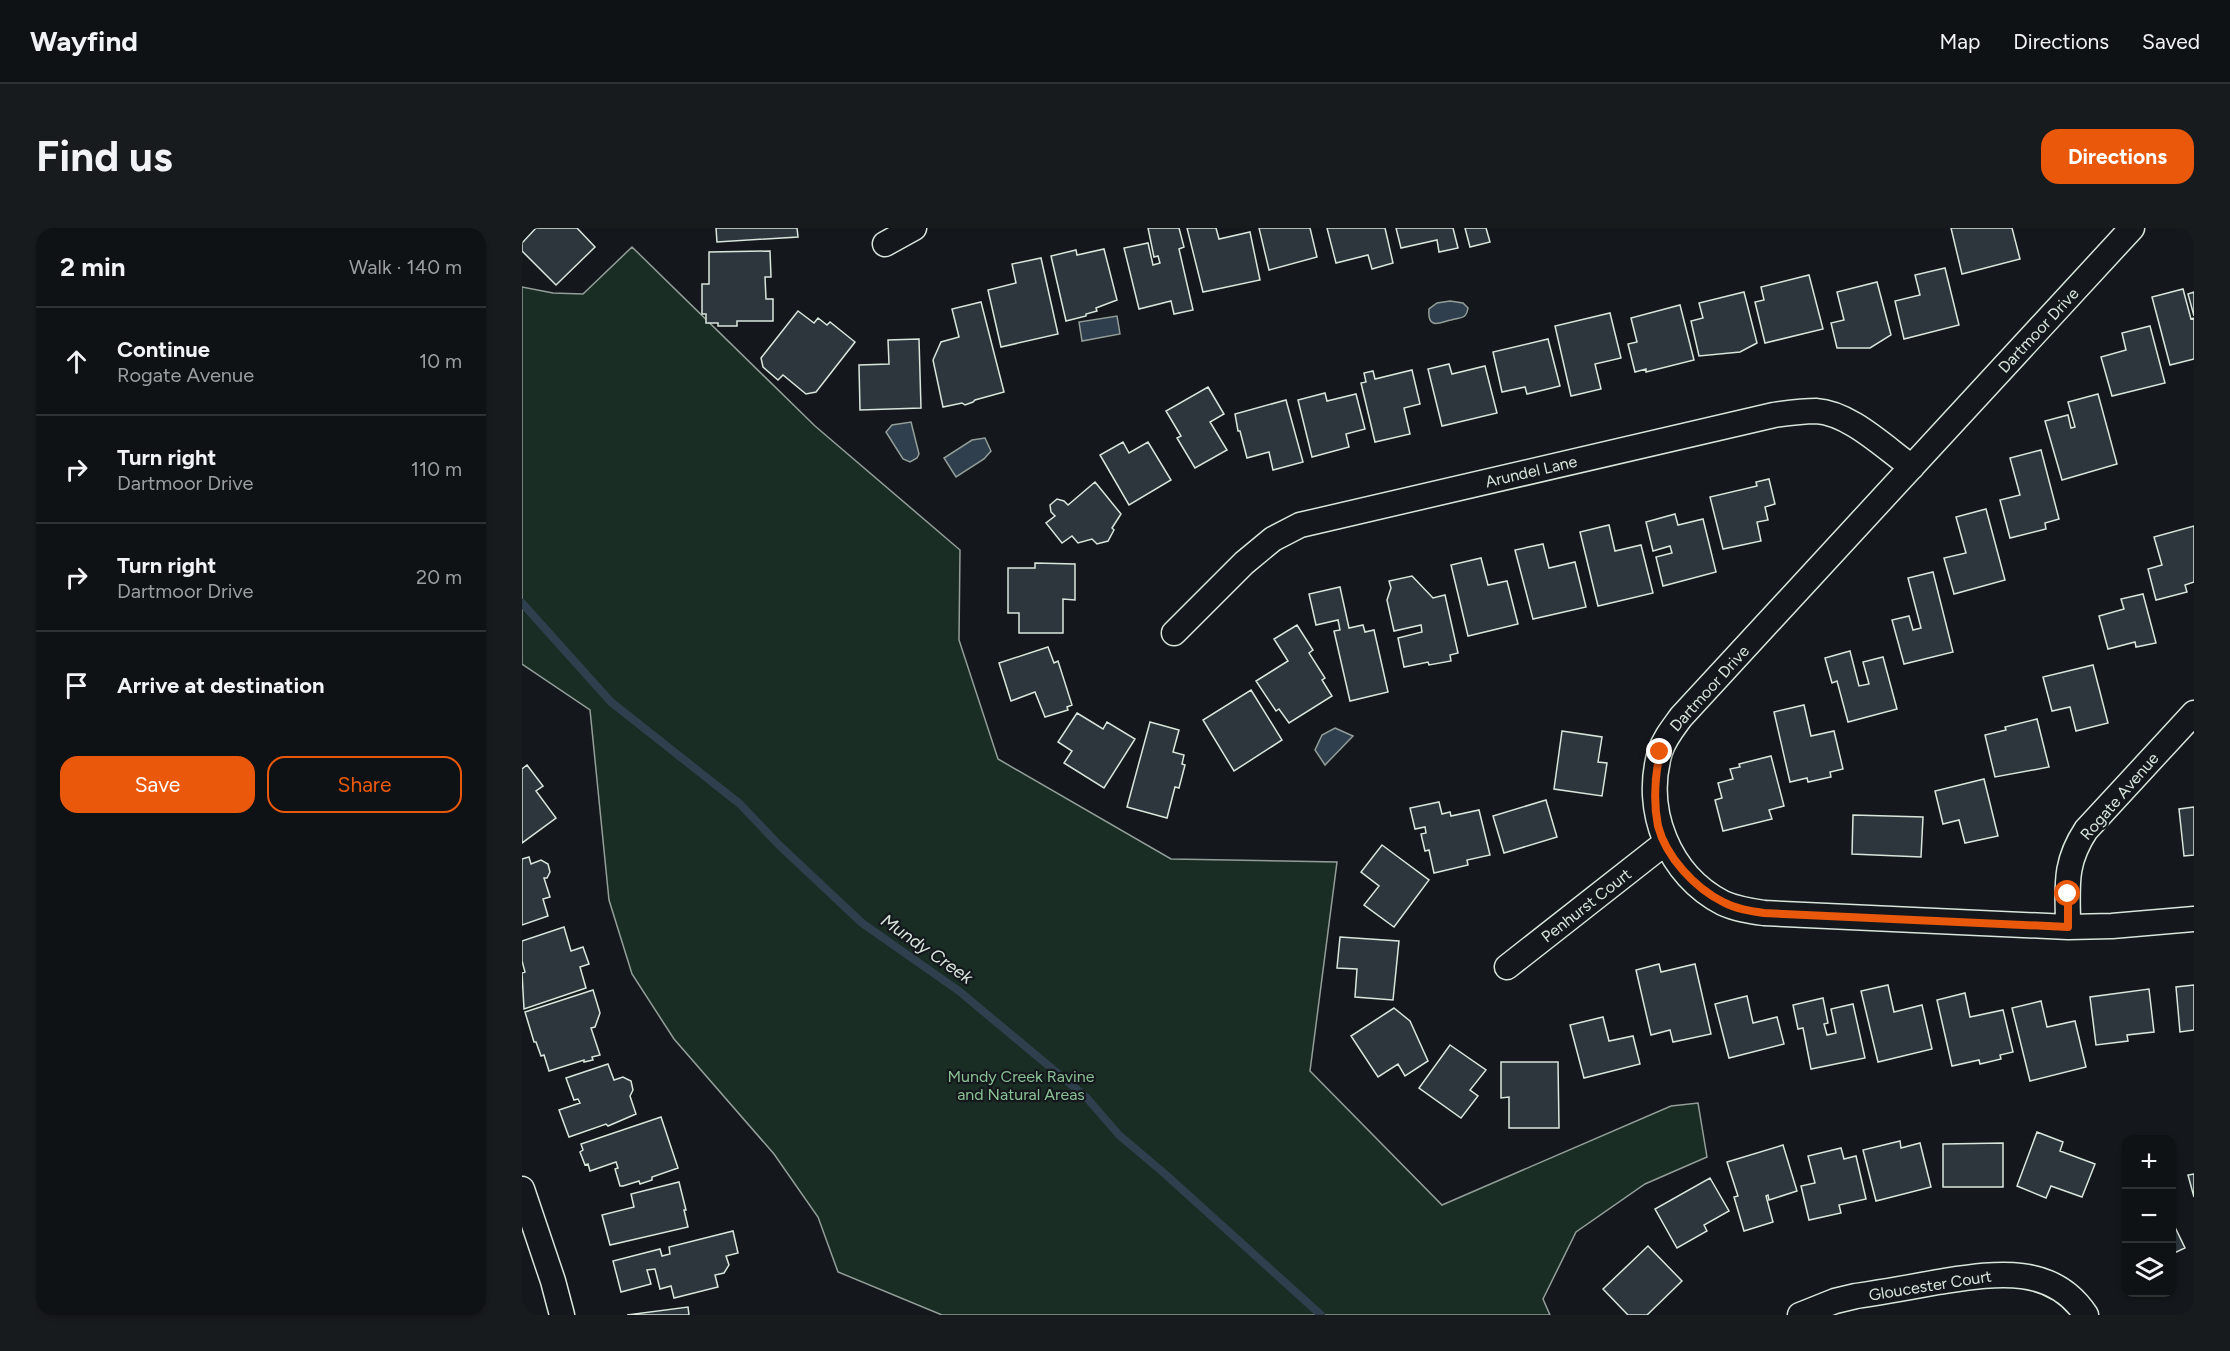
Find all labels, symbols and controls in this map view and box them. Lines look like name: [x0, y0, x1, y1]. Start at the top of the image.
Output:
text: Wayfind: [30, 24, 138, 58]
text: Map: [1939, 29, 1980, 54]
text: Directions: [2013, 29, 2109, 54]
text: Saved: [2142, 29, 2200, 54]
button: Directions: [2041, 129, 2194, 184]
text: Find us: [36, 131, 173, 182]
text: 2 min: [60, 251, 126, 283]
text: Walk · 140 m: [349, 255, 462, 279]
street label: Dartmoor Drive: [1994, 284, 2083, 377]
text: Continue: [117, 336, 210, 363]
icon: ahead: [60, 345, 93, 378]
text: 10 m: [419, 349, 462, 373]
text: Rogate Avenue: [117, 363, 254, 387]
text: Turn right: [117, 444, 216, 471]
street label: Arundel Lane: [1483, 452, 1579, 491]
icon: right: [60, 453, 93, 486]
text: 110 m: [411, 457, 462, 481]
text: Dartmoor Drive: [117, 471, 253, 495]
text: Turn right: [117, 552, 216, 579]
icon: right: [60, 561, 93, 594]
text: 20 m: [416, 565, 462, 589]
text: Dartmoor Drive: [117, 579, 253, 603]
street label: Dartmoor Drive: [1666, 641, 1753, 735]
icon: arrive: [60, 669, 93, 702]
text: Arrive at destination: [117, 672, 325, 699]
route end: [1646, 738, 1672, 764]
street label: Rogate Avenue: [2076, 749, 2163, 844]
button: Save: [60, 756, 255, 813]
button: Share: [267, 756, 462, 813]
street label: Penhurst Court: [1538, 864, 1635, 946]
route start: [2054, 880, 2080, 906]
water label: Mundy Creek: [877, 909, 978, 990]
park label: Mundy Creek Ravine and Natural Areas: [947, 1067, 1095, 1104]
map controls: [2122, 1135, 2176, 1297]
button: +: [2122, 1135, 2176, 1189]
button: −: [2122, 1189, 2176, 1243]
button: layers: [2122, 1243, 2176, 1297]
street label: Gloucester Court: [1867, 1266, 1993, 1305]

